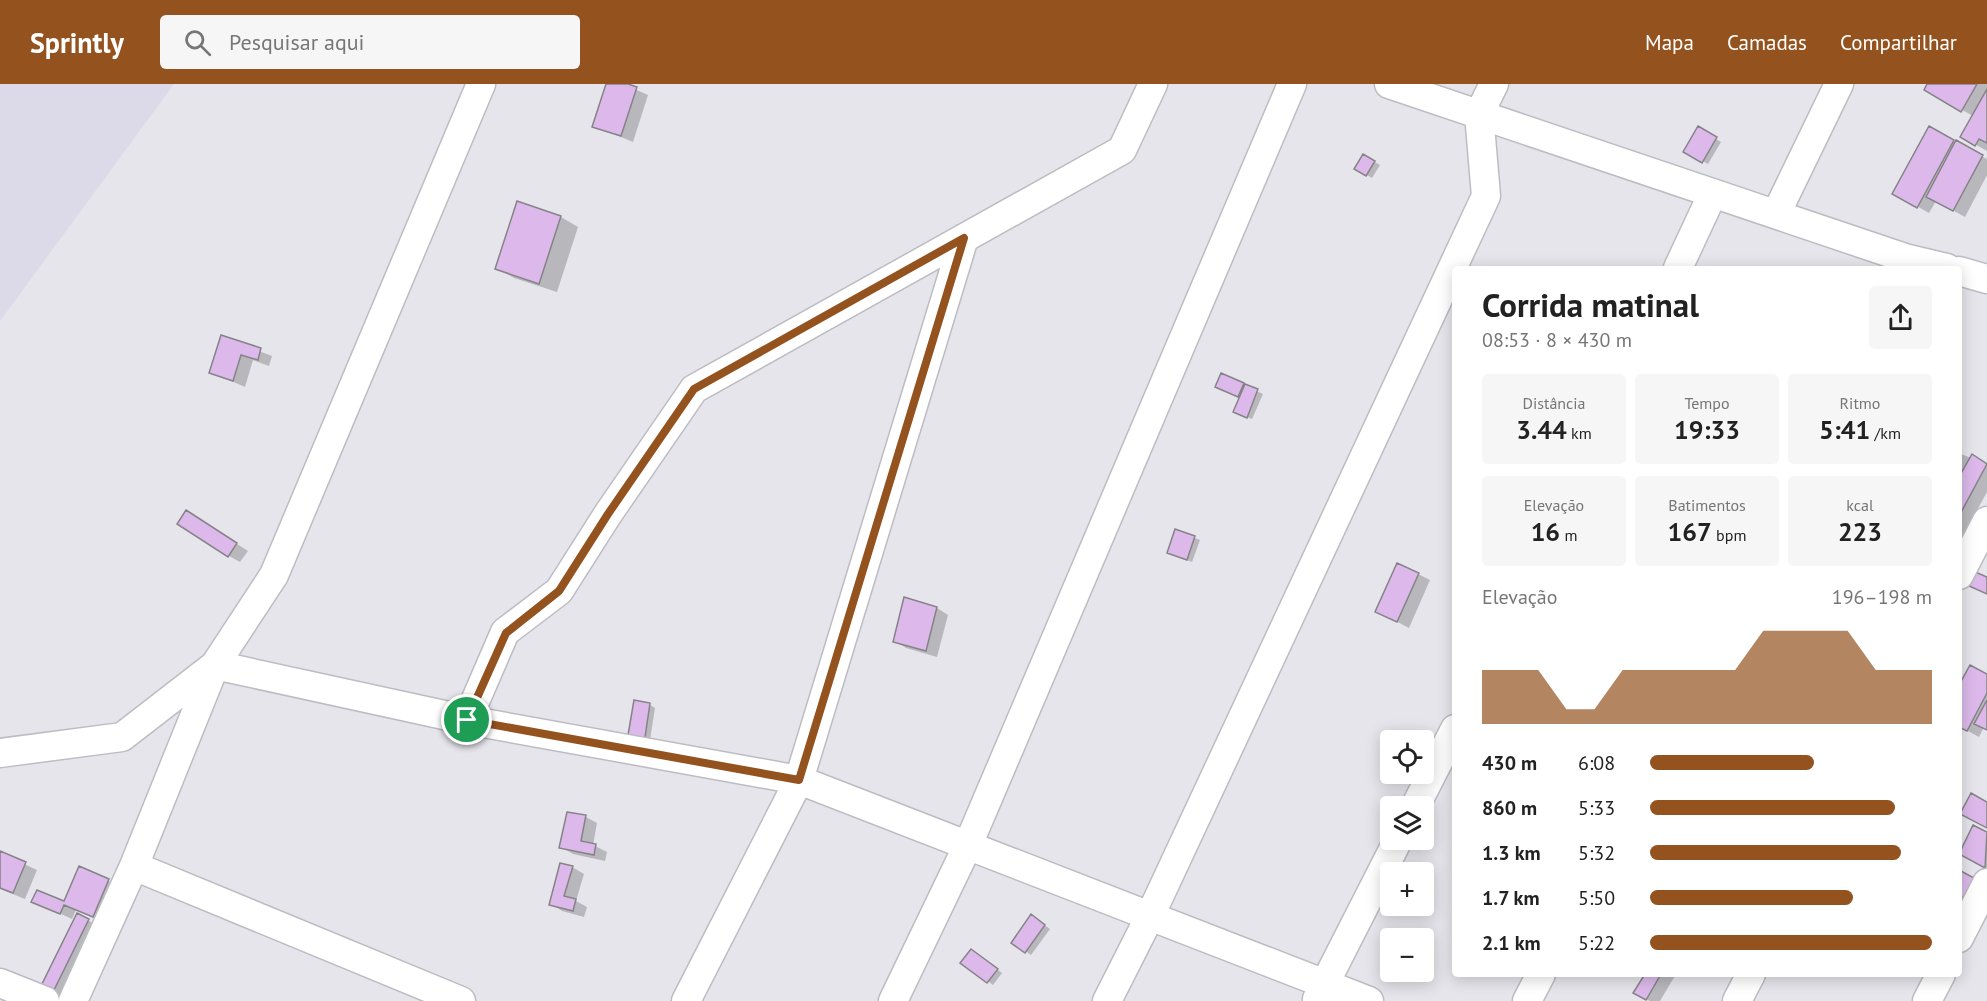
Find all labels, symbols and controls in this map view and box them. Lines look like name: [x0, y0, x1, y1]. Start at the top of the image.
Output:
search box: [160, 15, 580, 69]
text: Sprintly: [30, 24, 124, 61]
icon: search: [181, 26, 214, 59]
text: Pesquisar aqui: [229, 28, 365, 56]
text: Mapa: [1645, 29, 1694, 56]
text: Camadas: [1727, 29, 1807, 56]
text: Compartilhar: [1840, 29, 1957, 56]
text: Corrida matinal: [1482, 283, 1699, 326]
button: share: [1869, 286, 1932, 349]
text: 08:53 · 8 × 430 m: [1482, 327, 1632, 353]
text: Distância: [1522, 393, 1586, 413]
text: Tempo: [1684, 393, 1730, 413]
text: Ritmo: [1840, 393, 1880, 413]
text: 3.44: [1516, 413, 1567, 446]
text: 19:33: [1674, 413, 1740, 446]
text: 5:41: [1819, 413, 1870, 446]
text: km: [1567, 423, 1592, 443]
text: /km: [1870, 423, 1901, 443]
text: Elevação: [1524, 495, 1584, 515]
text: Batimentos: [1668, 495, 1746, 515]
text: kcal: [1846, 495, 1874, 515]
text: 16: [1531, 515, 1560, 548]
text: 167: [1668, 515, 1712, 548]
text: 223: [1838, 515, 1882, 548]
text: m: [1560, 525, 1577, 545]
text: bpm: [1712, 525, 1746, 545]
text: Elevação: [1482, 584, 1558, 610]
text: 196–198 m: [1832, 584, 1932, 610]
pin: [441, 694, 492, 745]
icon: arrive: [450, 703, 483, 736]
map controls: [1380, 730, 1434, 982]
button: locate: [1380, 730, 1434, 784]
text: 430 m: [1482, 750, 1537, 776]
text: 6:08: [1578, 750, 1615, 776]
text: 860 m: [1482, 795, 1537, 821]
text: 5:33: [1578, 795, 1615, 821]
button: layers: [1380, 796, 1434, 850]
text: 1.3 km: [1482, 840, 1541, 866]
text: 5:32: [1578, 840, 1615, 866]
button: +: [1380, 862, 1434, 916]
text: 1.7 km: [1482, 885, 1540, 911]
text: 5:50: [1578, 885, 1615, 911]
button: −: [1380, 928, 1434, 982]
text: 2.1 km: [1482, 930, 1541, 956]
text: 5:22: [1578, 930, 1615, 956]

